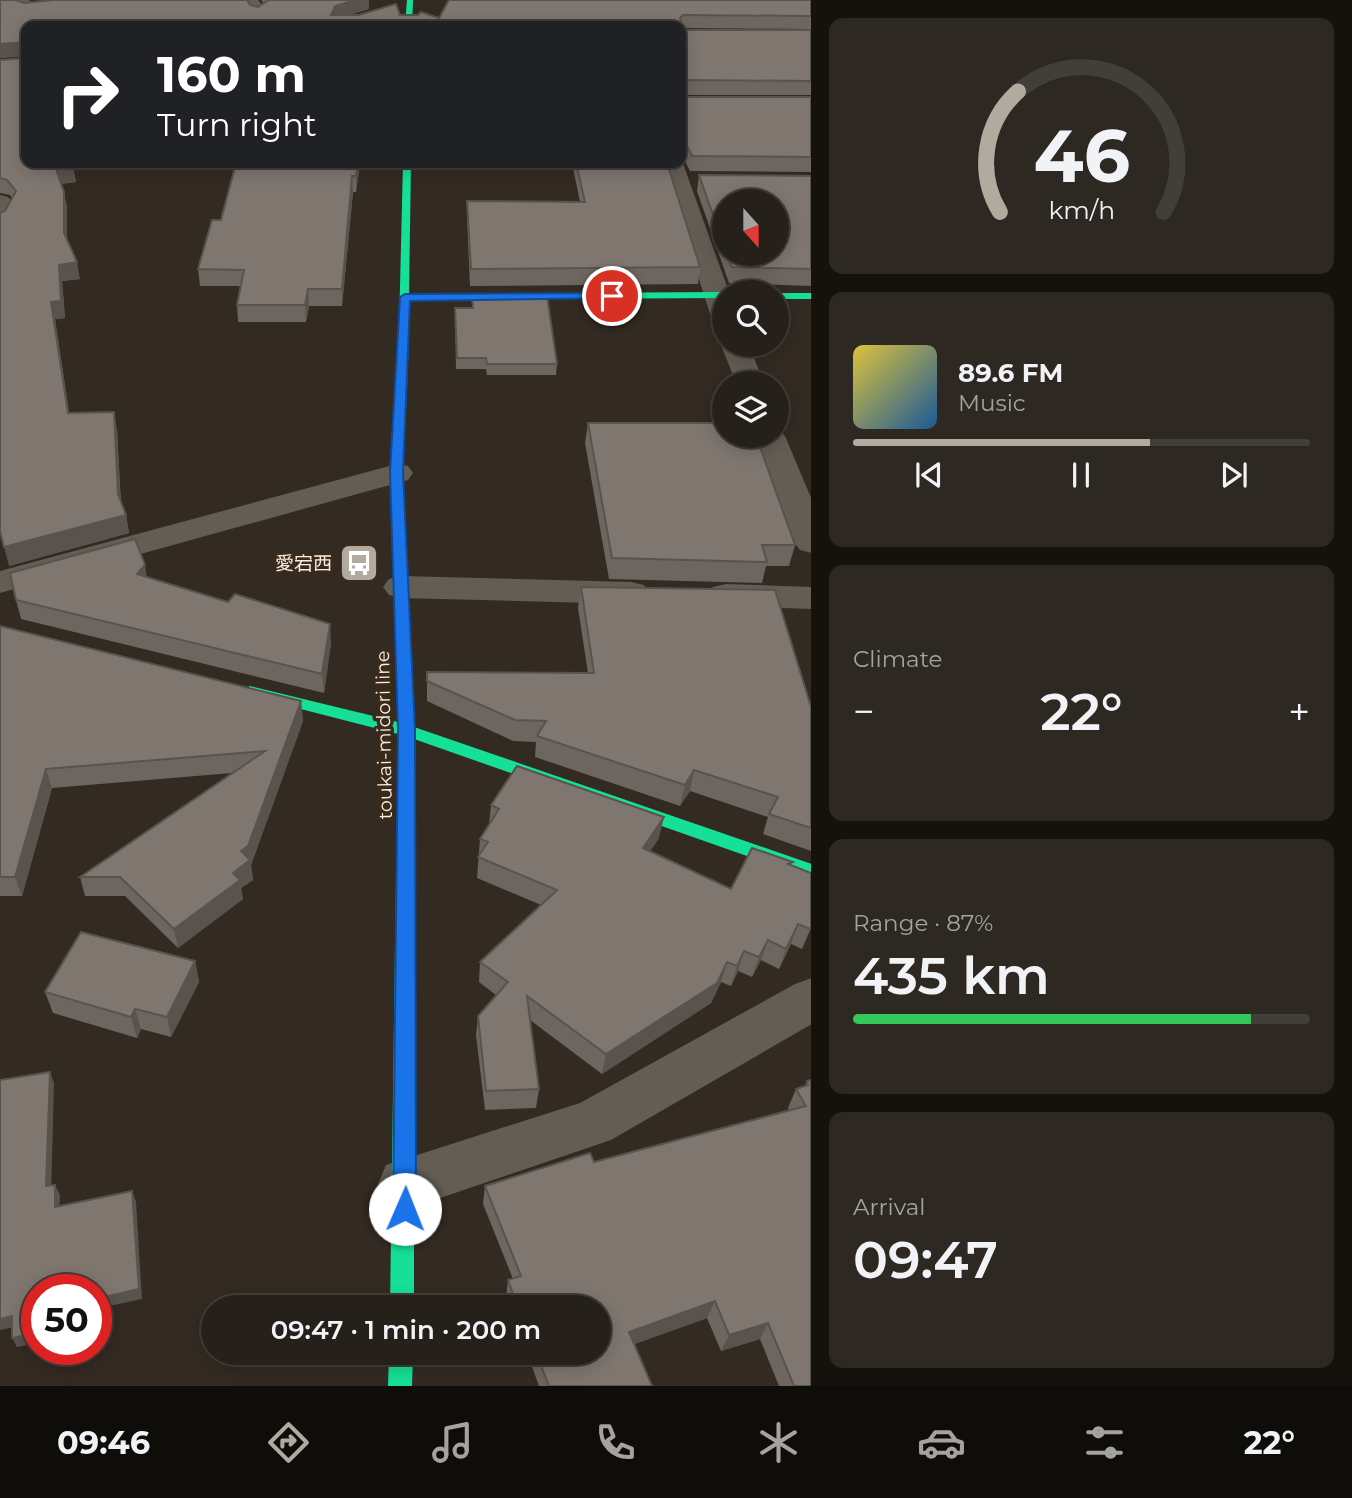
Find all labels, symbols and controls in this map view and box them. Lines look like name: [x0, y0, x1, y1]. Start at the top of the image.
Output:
text: 160 m: [157, 45, 306, 104]
icon: right: [42, 49, 133, 140]
text: Turn right: [157, 105, 317, 144]
text: 46: [1033, 112, 1130, 200]
north arrow: [712, 189, 789, 266]
map controls: [712, 189, 789, 448]
text: km/h: [1048, 195, 1115, 225]
pin: [582, 266, 642, 326]
icon: arrive: [593, 277, 631, 315]
button: search: [712, 280, 789, 357]
text: 89.6 FM: [958, 357, 1063, 389]
button: layers: [712, 371, 789, 448]
text: Music: [958, 389, 1026, 417]
icon: previous: [910, 456, 948, 494]
icon: pause: [1062, 456, 1100, 494]
icon: next: [1215, 456, 1253, 494]
bus stop icon: 愛宕西: [338, 542, 380, 584]
place label: 愛宕西: [275, 552, 332, 575]
text: Climate: [853, 645, 942, 673]
street label: toukai-midori line: [371, 650, 397, 820]
text: 22°: [1040, 680, 1123, 743]
text: −: [853, 688, 875, 735]
text: +: [1288, 688, 1310, 735]
text: Range · 87%: [853, 909, 993, 937]
text: 435 km: [853, 944, 1050, 1007]
position arrow: [368, 1172, 442, 1246]
text: Arrival: [853, 1193, 926, 1221]
text: 09:47: [853, 1228, 998, 1291]
speed limit sign: 50: [21, 1274, 112, 1365]
text: 09:47 · 1 min · 200 m: [271, 1314, 541, 1346]
icon: directions: [264, 1418, 313, 1467]
icon: music: [428, 1418, 477, 1467]
icon: phone: [591, 1418, 640, 1467]
icon: climate: [754, 1418, 803, 1467]
icon: car: [917, 1418, 966, 1467]
icon: filters: [1080, 1418, 1129, 1467]
text: 09:46: [57, 1423, 150, 1462]
text: 22°: [1244, 1423, 1295, 1462]

